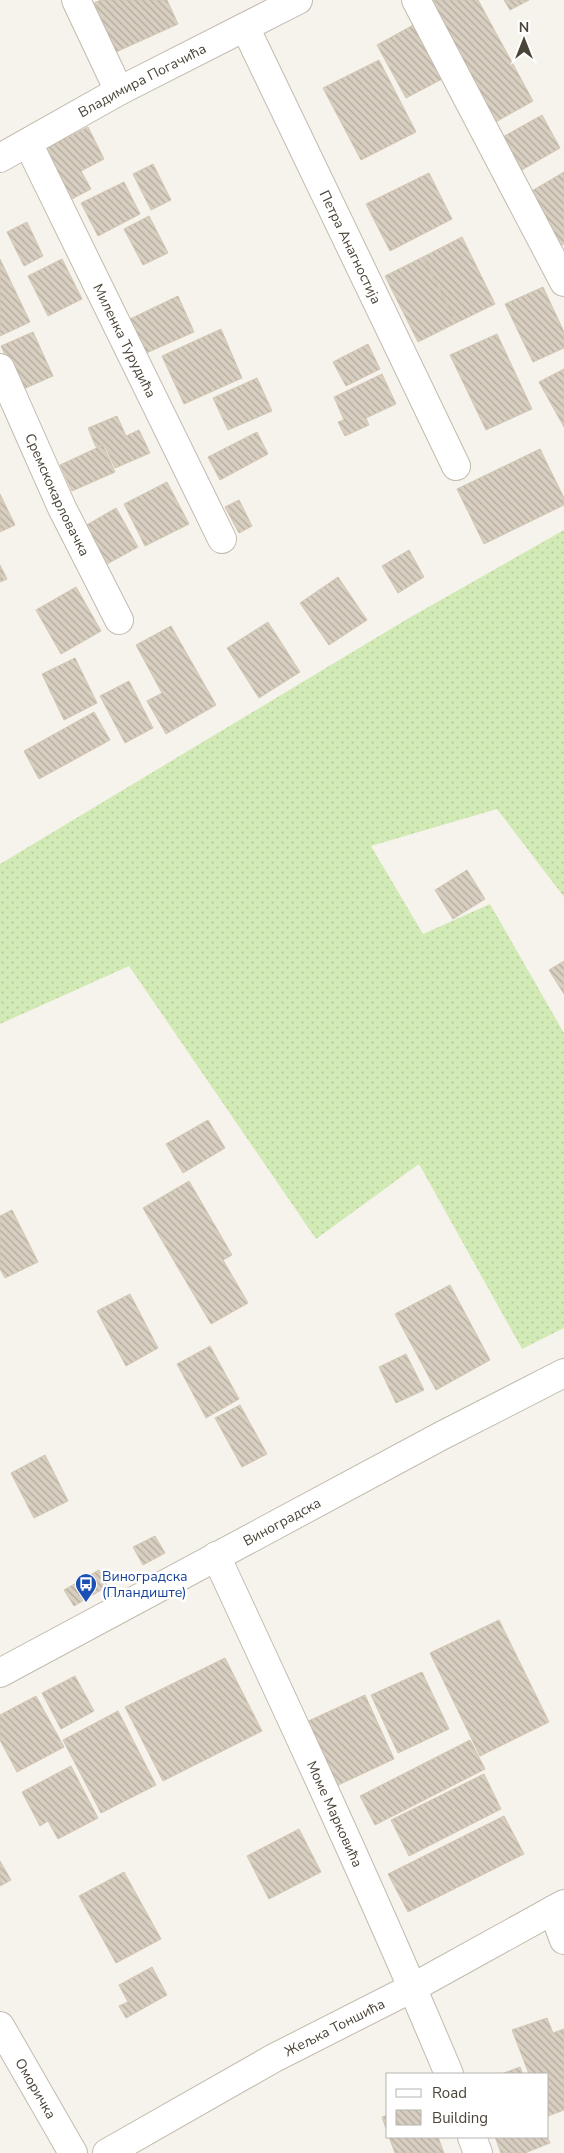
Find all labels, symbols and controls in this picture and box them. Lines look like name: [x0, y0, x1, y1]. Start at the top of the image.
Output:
north arrow: [499, 15, 549, 65]
text: N: [519, 18, 529, 37]
street label: Владимира Погачића: [75, 39, 209, 122]
street label: Петра Анагностија: [315, 187, 386, 307]
street label: Миленка Турудића: [89, 280, 161, 401]
street label: Сремскокарловачка: [21, 430, 94, 559]
street label: Виноградска: [240, 1493, 324, 1550]
place label: Виноградска (Пландиште): [102, 1567, 188, 1602]
bus stop icon: Виноградска (Пландиште): [74, 1572, 98, 1603]
street label: Моме Марковића: [302, 1758, 367, 1870]
street label: Жељка Тоншића: [281, 1994, 388, 2061]
street label: Оморичка: [11, 2055, 61, 2122]
legend: [386, 2073, 549, 2138]
text: Road: [432, 2083, 467, 2103]
text: Building: [432, 2108, 488, 2128]

